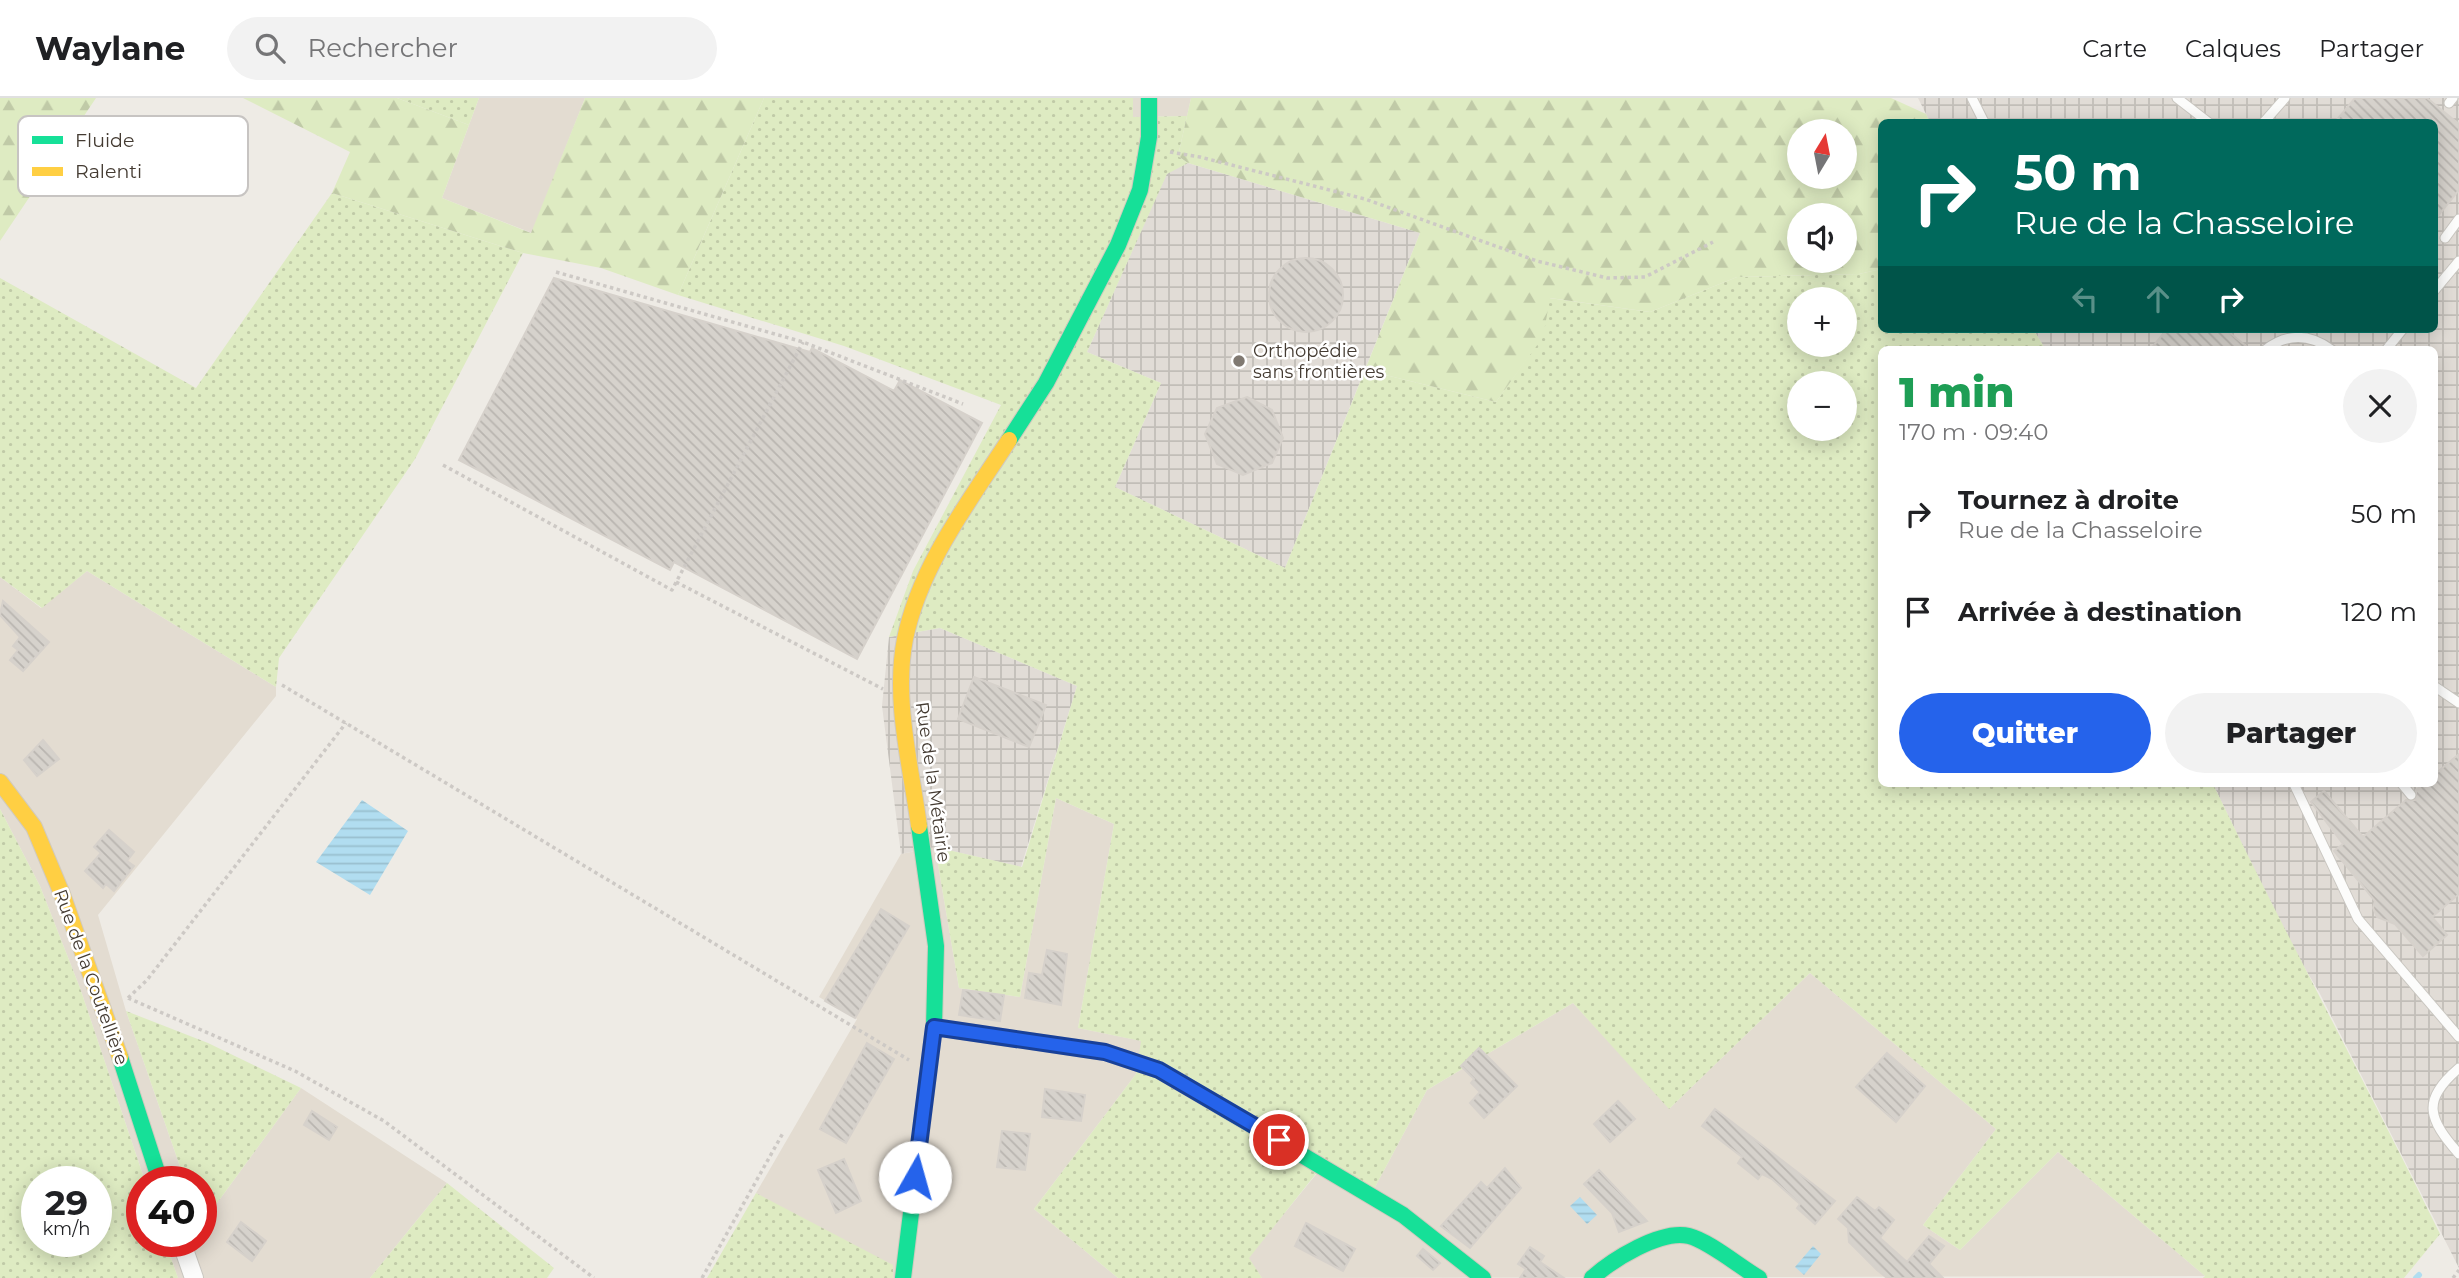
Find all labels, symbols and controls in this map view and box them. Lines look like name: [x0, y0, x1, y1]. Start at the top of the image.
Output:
search box: [227, 17, 717, 80]
text: Waylane: [35, 28, 185, 68]
icon: search: [251, 29, 289, 67]
text: Rechercher: [307, 32, 458, 64]
text: Carte: [2082, 34, 2147, 63]
text: Calques: [2185, 34, 2281, 63]
text: Partager: [2319, 34, 2424, 63]
legend: [18, 116, 248, 196]
north arrow: [1787, 119, 1857, 189]
map controls: [1787, 119, 1857, 441]
text: Fluide: [75, 129, 134, 152]
text: 50 m: [2014, 143, 2142, 202]
icon: right: [1899, 147, 1990, 238]
text: Ralenti: [75, 160, 142, 183]
button: sound: [1787, 203, 1857, 273]
text: Rue de la Chasseloire: [2014, 203, 2354, 242]
icon: left: [2066, 280, 2104, 318]
icon: ahead: [2139, 280, 2177, 318]
icon: right: [2212, 280, 2250, 318]
button: +: [1787, 287, 1857, 357]
place label: Orthopédie sans frontières: [1253, 340, 1384, 383]
marker: Orthopédie sans frontières: [1231, 353, 1247, 369]
text: 1 min: [1899, 366, 2015, 418]
button: close: [2343, 369, 2417, 443]
button: −: [1787, 371, 1857, 441]
text: 170 m · 09:40: [1899, 418, 2048, 446]
text: Tournez à droite: [1958, 484, 2179, 516]
icon: right: [1899, 495, 1937, 533]
text: 50 m: [2351, 498, 2417, 530]
text: Rue de la Chasseloire: [1958, 516, 2203, 544]
icon: arrive: [1899, 593, 1937, 631]
text: Arrivée à destination: [1958, 596, 2242, 628]
text: 120 m: [2341, 596, 2417, 628]
button: Quitter: [1899, 693, 2151, 773]
button: Partager: [2165, 693, 2417, 773]
street label: Rue de la Métairie: [911, 700, 955, 864]
street label: Rue de la Coutellière: [49, 886, 133, 1068]
pin: [1249, 1110, 1309, 1170]
icon: arrive: [1260, 1121, 1298, 1159]
position arrow: [878, 1140, 952, 1214]
speed limit sign: 40: [126, 1166, 217, 1257]
text: 29: [45, 1181, 88, 1224]
text: km/h: [42, 1218, 91, 1240]

